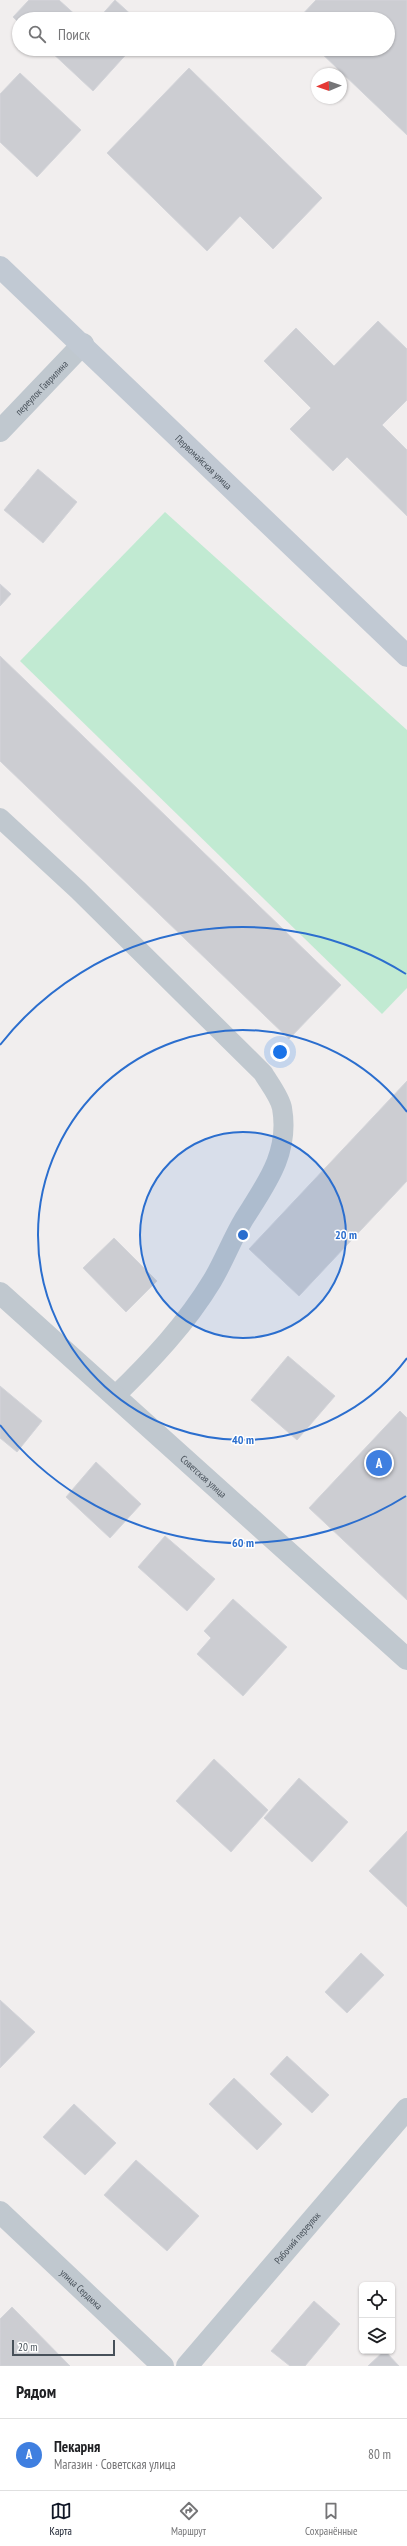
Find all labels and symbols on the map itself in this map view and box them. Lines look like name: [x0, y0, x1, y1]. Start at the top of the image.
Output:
north arrow: [311, 68, 347, 104]
street label: переулок Гаврилина: [13, 358, 71, 418]
street label: Первомайская улица: [172, 432, 235, 492]
your location: [270, 1042, 290, 1062]
text: 20 m: [335, 1227, 357, 1242]
centre of rings: [236, 1228, 250, 1242]
text: 40 m: [232, 1432, 254, 1447]
pin: A: [366, 1448, 392, 1478]
street label: Советская улица: [178, 1452, 229, 1501]
text: 60 m: [232, 1535, 254, 1550]
street label: Рабочий переулок: [271, 2209, 323, 2267]
street label: улица Сердюка: [57, 2266, 105, 2312]
scale bar: [12, 2338, 115, 2357]

